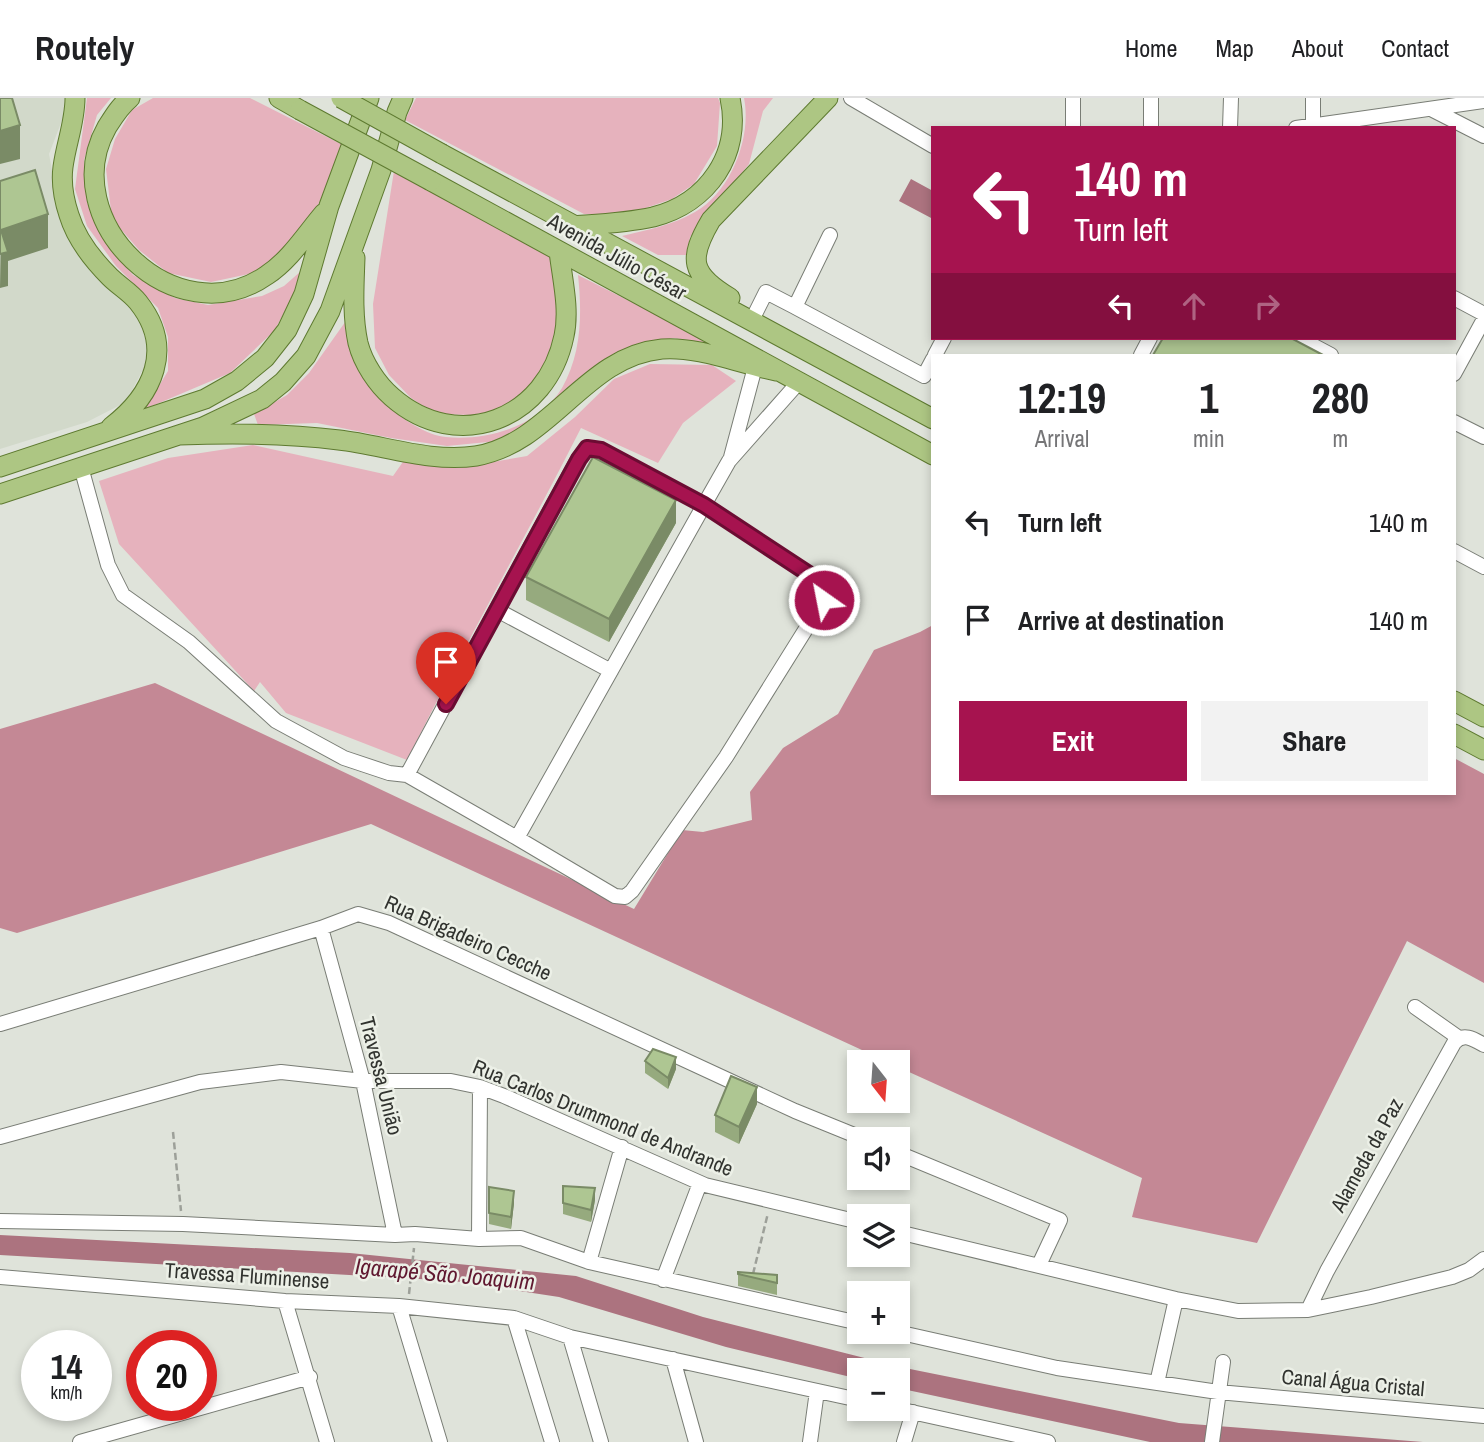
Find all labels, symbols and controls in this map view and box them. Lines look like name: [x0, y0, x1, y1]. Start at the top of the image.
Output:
text: Routely: [35, 26, 134, 70]
text: Home: [1125, 32, 1177, 64]
text: Map: [1215, 32, 1254, 64]
text: About: [1292, 32, 1343, 64]
text: Contact: [1381, 32, 1449, 64]
text: 140 m: [1074, 145, 1188, 211]
icon: left: [959, 154, 1050, 245]
street label: Avenida Júlio César: [542, 206, 692, 307]
text: Turn left: [1074, 208, 1168, 251]
icon: left: [1102, 287, 1140, 325]
icon: ahead: [1175, 287, 1213, 325]
icon: right: [1248, 287, 1286, 325]
text: 12:19: [1018, 370, 1106, 426]
text: 1: [1199, 370, 1218, 426]
text: 280: [1312, 370, 1369, 426]
text: Arrival: [1035, 423, 1089, 454]
text: min: [1193, 423, 1225, 454]
text: m: [1332, 423, 1348, 454]
icon: left: [959, 503, 997, 541]
text: Turn left: [1018, 505, 1102, 540]
text: 140 m: [1369, 505, 1428, 540]
position arrow: [787, 563, 861, 637]
icon: arrive: [959, 601, 997, 639]
text: Arrive at destination: [1018, 603, 1224, 638]
text: 140 m: [1369, 603, 1428, 638]
pin: [416, 632, 476, 704]
icon: arrive: [427, 643, 465, 681]
button: Exit: [959, 701, 1187, 781]
button: Share: [1201, 701, 1428, 781]
street label: Rua Brigadeiro Cecche: [380, 888, 556, 987]
street label: Travessa União: [353, 1014, 410, 1138]
north arrow: [847, 1050, 910, 1113]
map controls: [847, 1050, 910, 1421]
street label: Rua Carlos Drummond de Andrande: [469, 1052, 738, 1183]
street label: Alameda da Paz: [1323, 1092, 1410, 1218]
button: sound: [847, 1127, 910, 1190]
button: layers: [847, 1204, 910, 1267]
water label: Igarapé São Joaquim: [354, 1250, 536, 1297]
street label: Travessa Fluminense: [164, 1255, 330, 1296]
button: +: [847, 1281, 910, 1344]
speed limit sign: 20: [126, 1330, 217, 1421]
text: 14: [51, 1343, 82, 1390]
button: −: [847, 1358, 910, 1421]
street label: Canal Água Cristal: [1280, 1362, 1426, 1403]
text: km/h: [51, 1380, 83, 1405]

